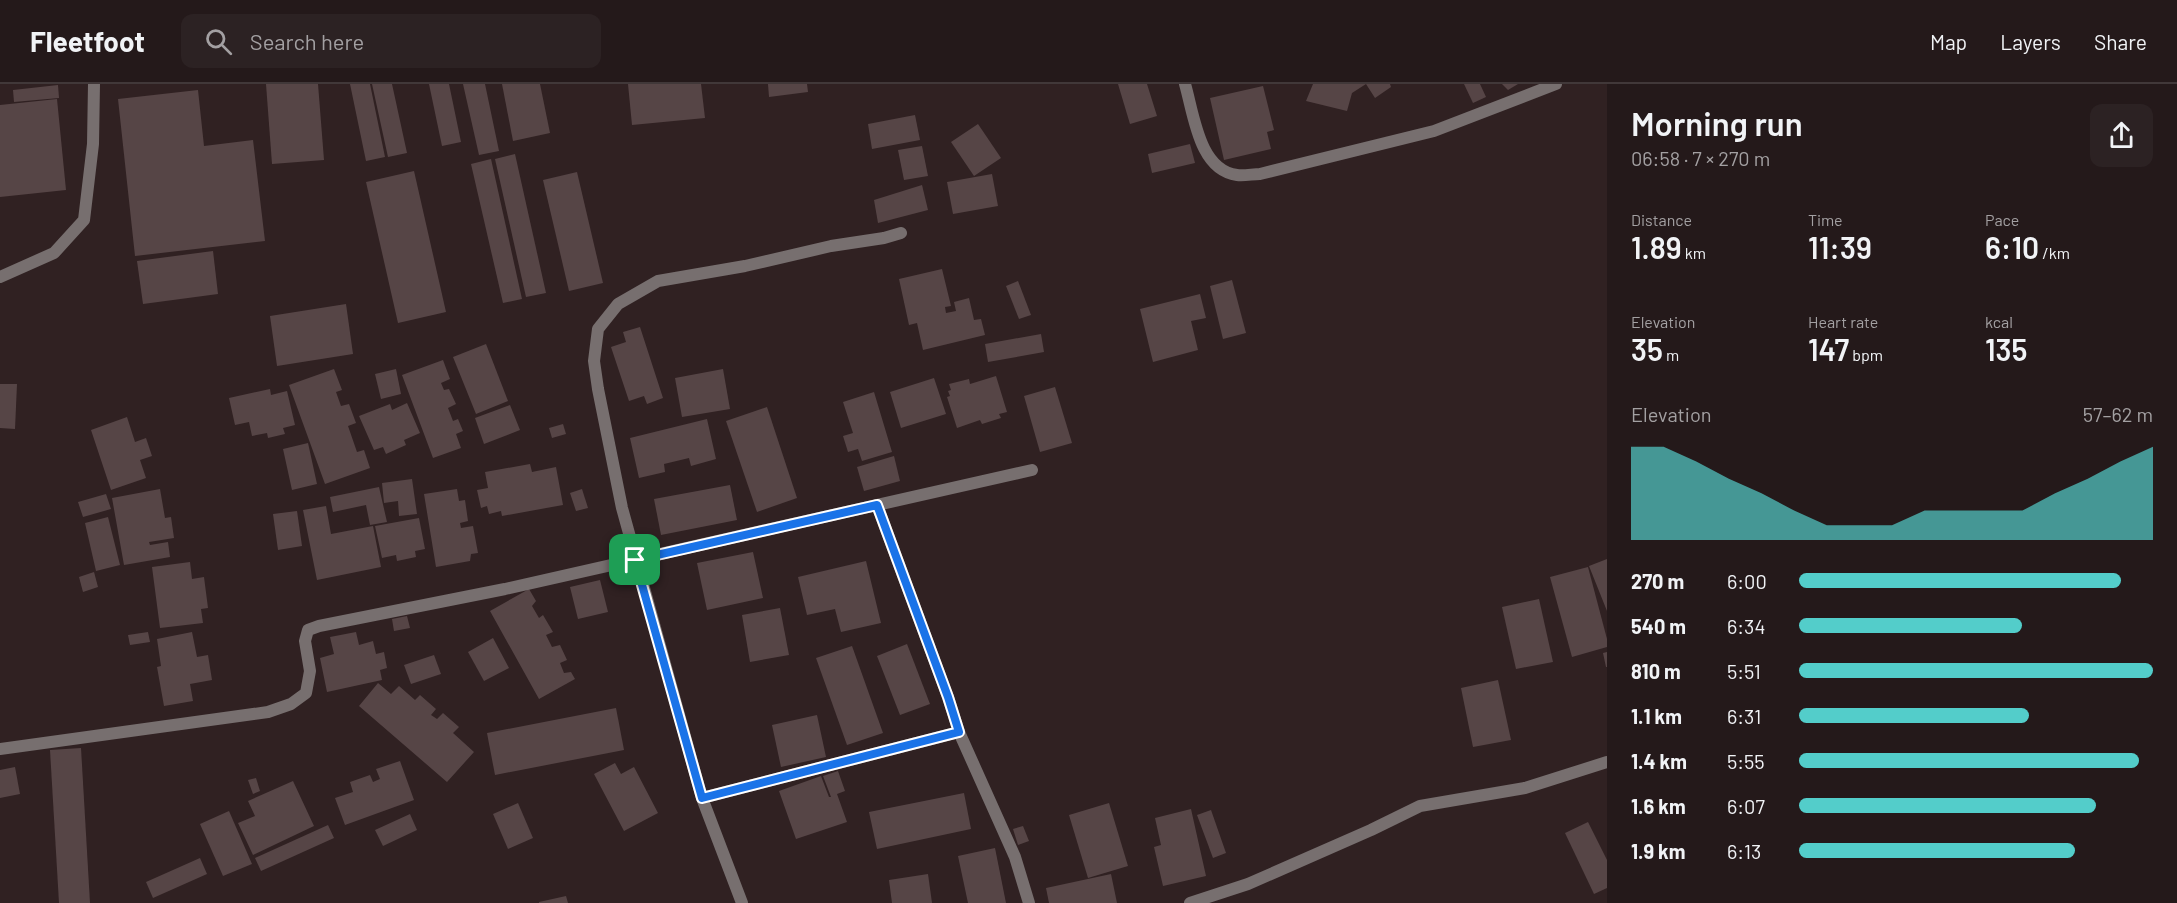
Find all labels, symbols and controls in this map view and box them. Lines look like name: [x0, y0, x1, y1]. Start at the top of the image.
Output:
search box: [181, 14, 601, 68]
text: Fleetfoot: [30, 24, 145, 58]
icon: search: [202, 25, 235, 58]
text: Search here: [250, 28, 364, 54]
text: Map: [1930, 29, 1967, 54]
text: Layers: [2000, 29, 2061, 54]
text: Share: [2094, 29, 2147, 54]
text: Morning run: [1631, 103, 1803, 143]
button: share: [2090, 104, 2153, 167]
text: 06:58 · 7 × 270 m: [1631, 146, 1770, 170]
text: Distance: [1631, 210, 1692, 229]
text: Time: [1808, 210, 1843, 229]
text: Pace: [1985, 210, 2019, 229]
text: 1.89: [1631, 229, 1682, 265]
text: 11:39: [1808, 229, 1872, 265]
text: 6:10: [1985, 229, 2039, 265]
text: km: [1682, 243, 1706, 262]
text: /km: [2039, 243, 2070, 262]
text: Elevation: [1631, 312, 1695, 331]
text: Heart rate: [1808, 312, 1878, 331]
text: kcal: [1985, 312, 2013, 331]
text: 35: [1631, 331, 1663, 367]
text: 147: [1808, 331, 1849, 367]
text: 135: [1985, 331, 2027, 367]
text: m: [1663, 345, 1679, 364]
text: bpm: [1849, 345, 1883, 364]
text: Elevation: [1631, 402, 1712, 426]
text: 57–62 m: [2083, 402, 2153, 426]
pin: [609, 534, 660, 585]
icon: arrive: [618, 543, 651, 576]
text: 270 m: [1631, 569, 1684, 593]
text: 6:00: [1727, 569, 1767, 593]
text: 540 m: [1631, 614, 1686, 638]
text: 6:34: [1727, 614, 1765, 638]
text: 810 m: [1631, 659, 1681, 683]
text: 5:51: [1727, 659, 1761, 683]
text: 1.1 km: [1631, 704, 1682, 728]
text: 6:31: [1727, 704, 1761, 728]
text: 1.4 km: [1631, 749, 1687, 773]
text: 5:55: [1727, 749, 1765, 773]
text: 1.6 km: [1631, 794, 1686, 818]
text: 6:07: [1727, 794, 1765, 818]
text: 1.9 km: [1631, 839, 1685, 863]
text: 6:13: [1727, 839, 1761, 863]

